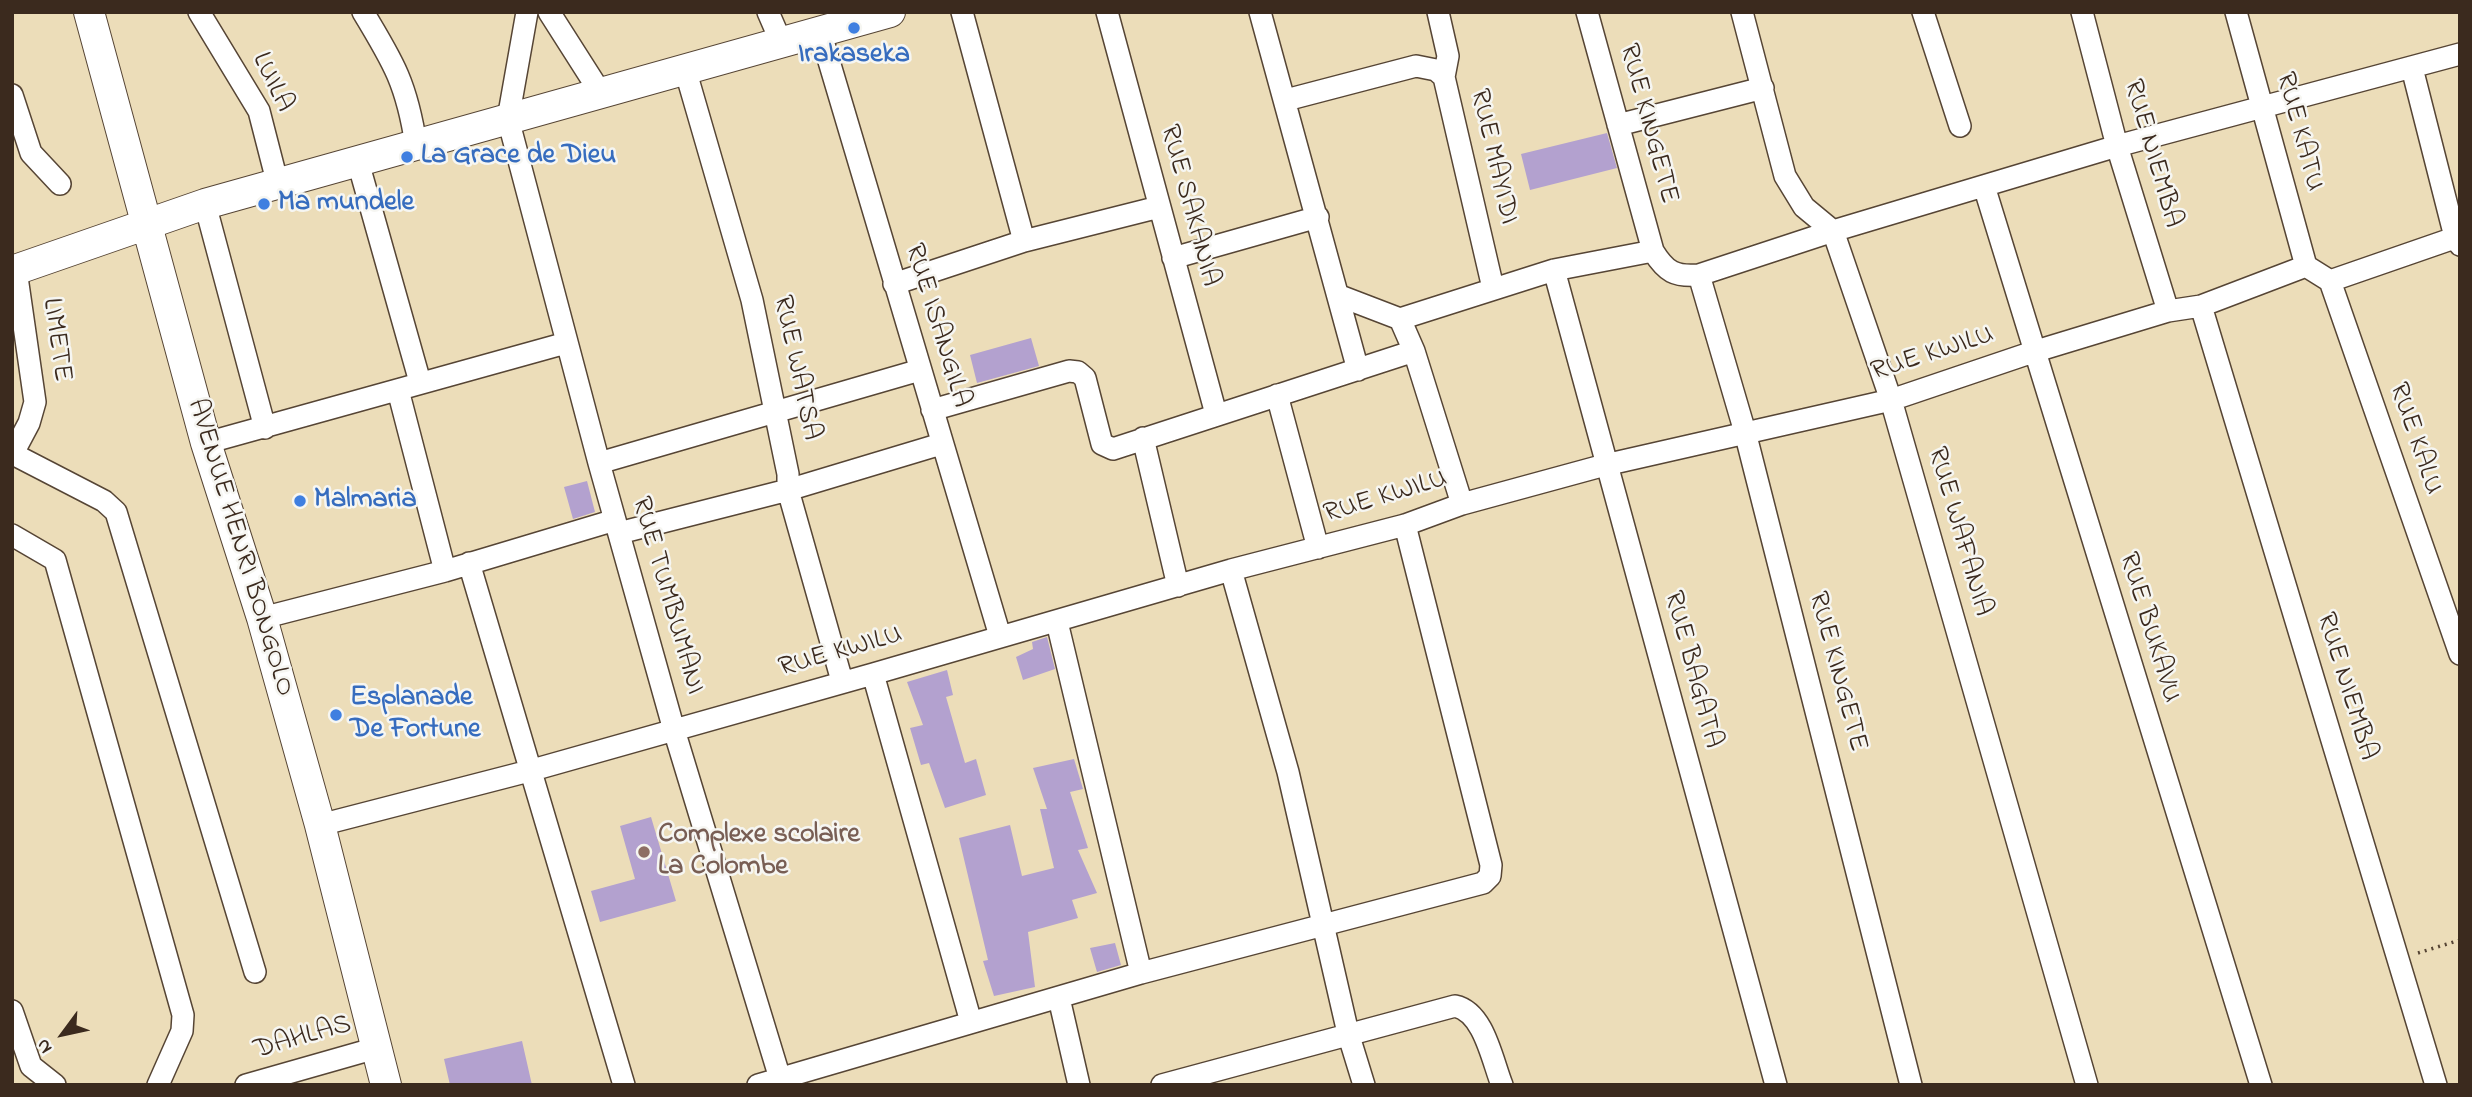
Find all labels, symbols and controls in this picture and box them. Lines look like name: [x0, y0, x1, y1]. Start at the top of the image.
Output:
marker: Irakaseka: [846, 20, 862, 36]
place label: Irakaseka: [798, 39, 910, 73]
street label: RUE KINGETE: [1610, 41, 1684, 207]
street label: LUILA: [242, 48, 300, 118]
street label: RUE KATU: [2266, 69, 2330, 195]
street label: RUE NIEMBA: [2114, 76, 2188, 232]
street label: RUE MAYIDI: [1460, 86, 1524, 228]
street label: RUE SAKANIA: [1150, 122, 1226, 290]
place label: La Grace de Dieu: [421, 140, 616, 174]
marker: La Grace de Dieu: [399, 149, 415, 165]
place label: Ma mundele: [278, 187, 414, 221]
marker: Ma mundele: [256, 196, 272, 212]
street label: RUE ISANGILA: [895, 240, 977, 412]
street label: RUE WATSA: [763, 292, 827, 444]
street label: LIMETE: [33, 296, 77, 384]
street label: RUE KWILU: [1867, 319, 1999, 391]
street label: RUE KALU: [2379, 379, 2449, 499]
street label: AVENUE HENRI BONGOLO: [178, 395, 300, 701]
street label: RUE WAFANIA: [1918, 444, 1998, 620]
street label: RUE KWILU: [1320, 463, 1452, 533]
place label: Malmaria: [314, 484, 417, 518]
marker: Malmaria: [292, 493, 308, 509]
street label: RUE TUMBUMANI: [622, 493, 710, 699]
street label: RUE BUKAVU: [2109, 549, 2187, 707]
street label: RUE BAGATA: [1654, 588, 1728, 752]
street label: RUE KINGETE: [1799, 589, 1873, 755]
street label: RUE NIEMBA: [2307, 609, 2383, 765]
street label: RUE KWILU: [775, 619, 907, 687]
place label: Esplanade De Fortune: [350, 682, 481, 748]
marker: Esplanade De Fortune: [328, 707, 344, 723]
place label: Complexe scolaire La Colombe: [658, 819, 860, 885]
marker: Complexe scolaire La Colombe: [636, 844, 652, 860]
north arrow: [28, 999, 98, 1069]
street label: DAHLAS: [250, 1009, 356, 1069]
text: N: [30, 1033, 60, 1058]

